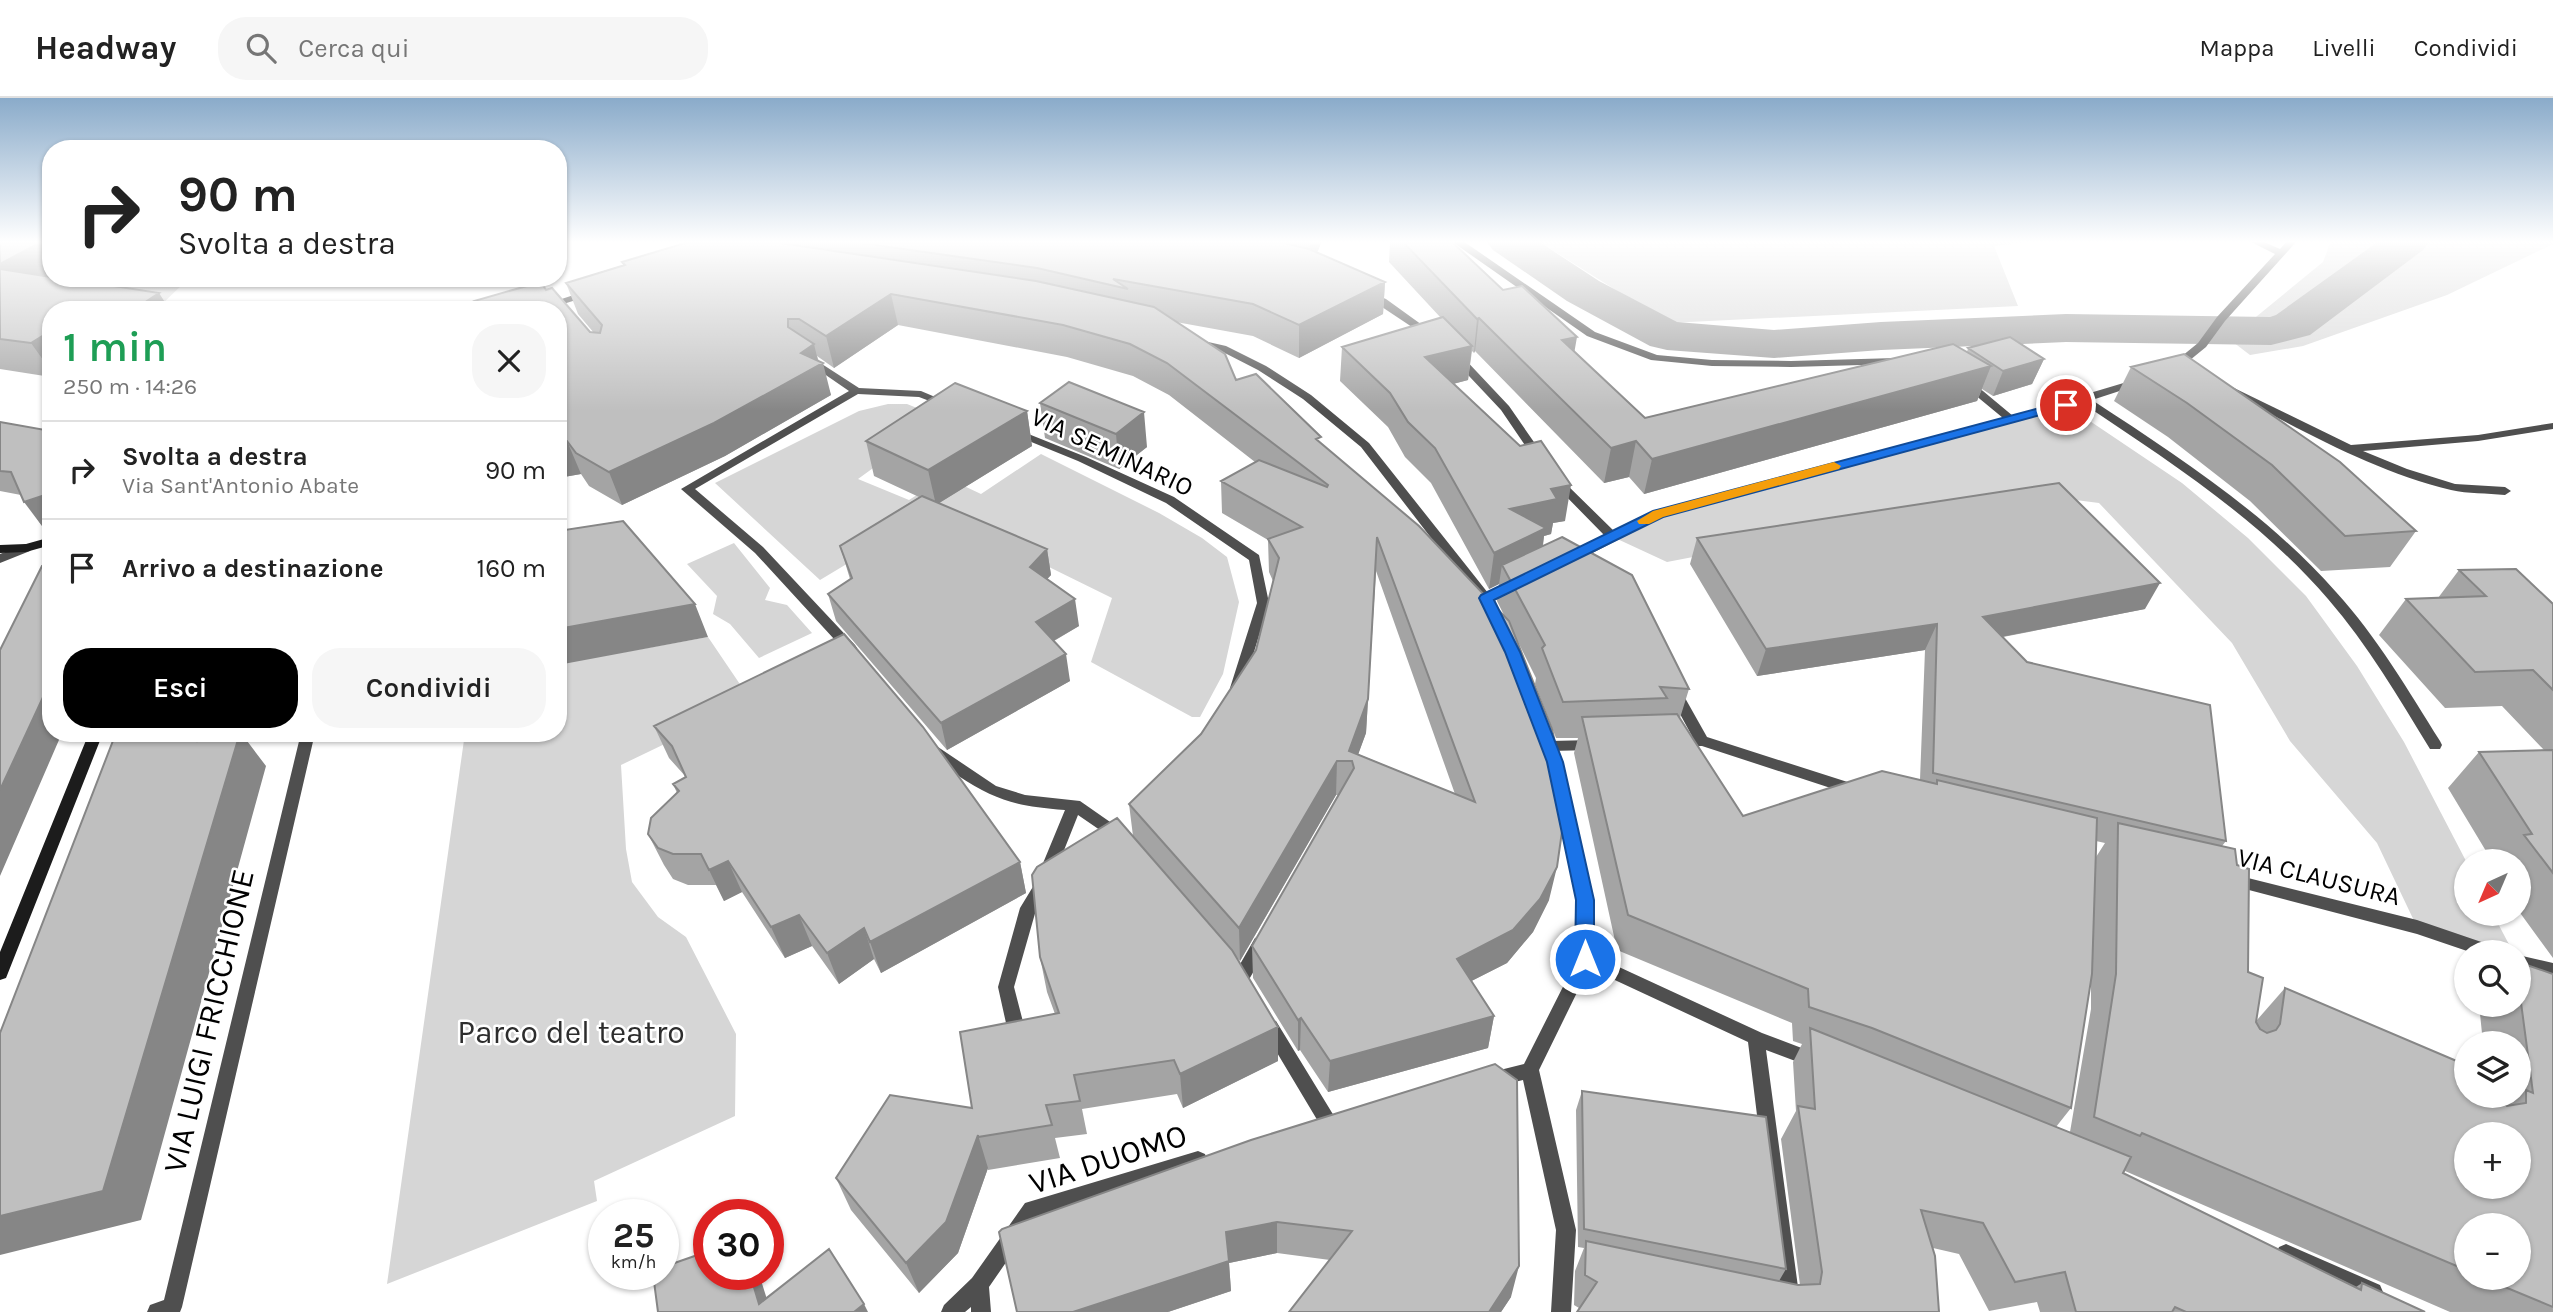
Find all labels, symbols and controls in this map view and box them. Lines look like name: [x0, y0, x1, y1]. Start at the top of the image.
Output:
search box: [218, 17, 708, 80]
text: Headway: [35, 29, 176, 67]
icon: search: [242, 29, 280, 67]
text: Cerca qui: [298, 33, 410, 64]
text: Mappa: [2200, 34, 2274, 62]
text: Livelli: [2312, 34, 2376, 62]
text: Condividi: [2414, 34, 2518, 62]
text: 90 m: [178, 166, 298, 223]
icon: right: [63, 168, 154, 259]
text: Svolta a destra: [178, 225, 396, 262]
text: 1 min: [63, 322, 167, 372]
button: close: [472, 324, 546, 398]
text: 250 m · 14:26: [63, 373, 197, 400]
pin: [2036, 375, 2096, 435]
icon: arrive: [2047, 386, 2085, 424]
street label: VIA SEMINARIO: [1026, 401, 1198, 503]
text: Svolta a destra: [122, 441, 308, 472]
icon: right: [63, 451, 101, 489]
text: 90 m: [485, 455, 546, 486]
text: Via Sant'Antonio Abate: [122, 472, 359, 499]
icon: arrive: [63, 549, 101, 587]
text: Arrivo a destinazione: [122, 553, 384, 584]
text: 160 m: [477, 553, 546, 584]
button: Esci: [63, 648, 298, 728]
button: Condividi: [312, 648, 546, 728]
street label: VIA CLAUSURA: [2234, 842, 2404, 912]
north arrow: [2454, 849, 2530, 926]
map controls: [2454, 849, 2531, 1290]
street label: VIA LUIGI FRICCHIONE: [156, 866, 262, 1176]
position arrow: [1548, 922, 1622, 996]
button: search: [2454, 940, 2531, 1017]
park label: Parco del teatro: [457, 1014, 685, 1051]
button: layers: [2454, 1031, 2531, 1108]
street label: VIA DUOMO: [1025, 1116, 1191, 1202]
button: +: [2454, 1122, 2531, 1199]
speed limit sign: 30: [693, 1199, 784, 1290]
button: −: [2454, 1213, 2531, 1290]
text: 25: [613, 1215, 654, 1256]
text: km/h: [611, 1251, 656, 1273]

